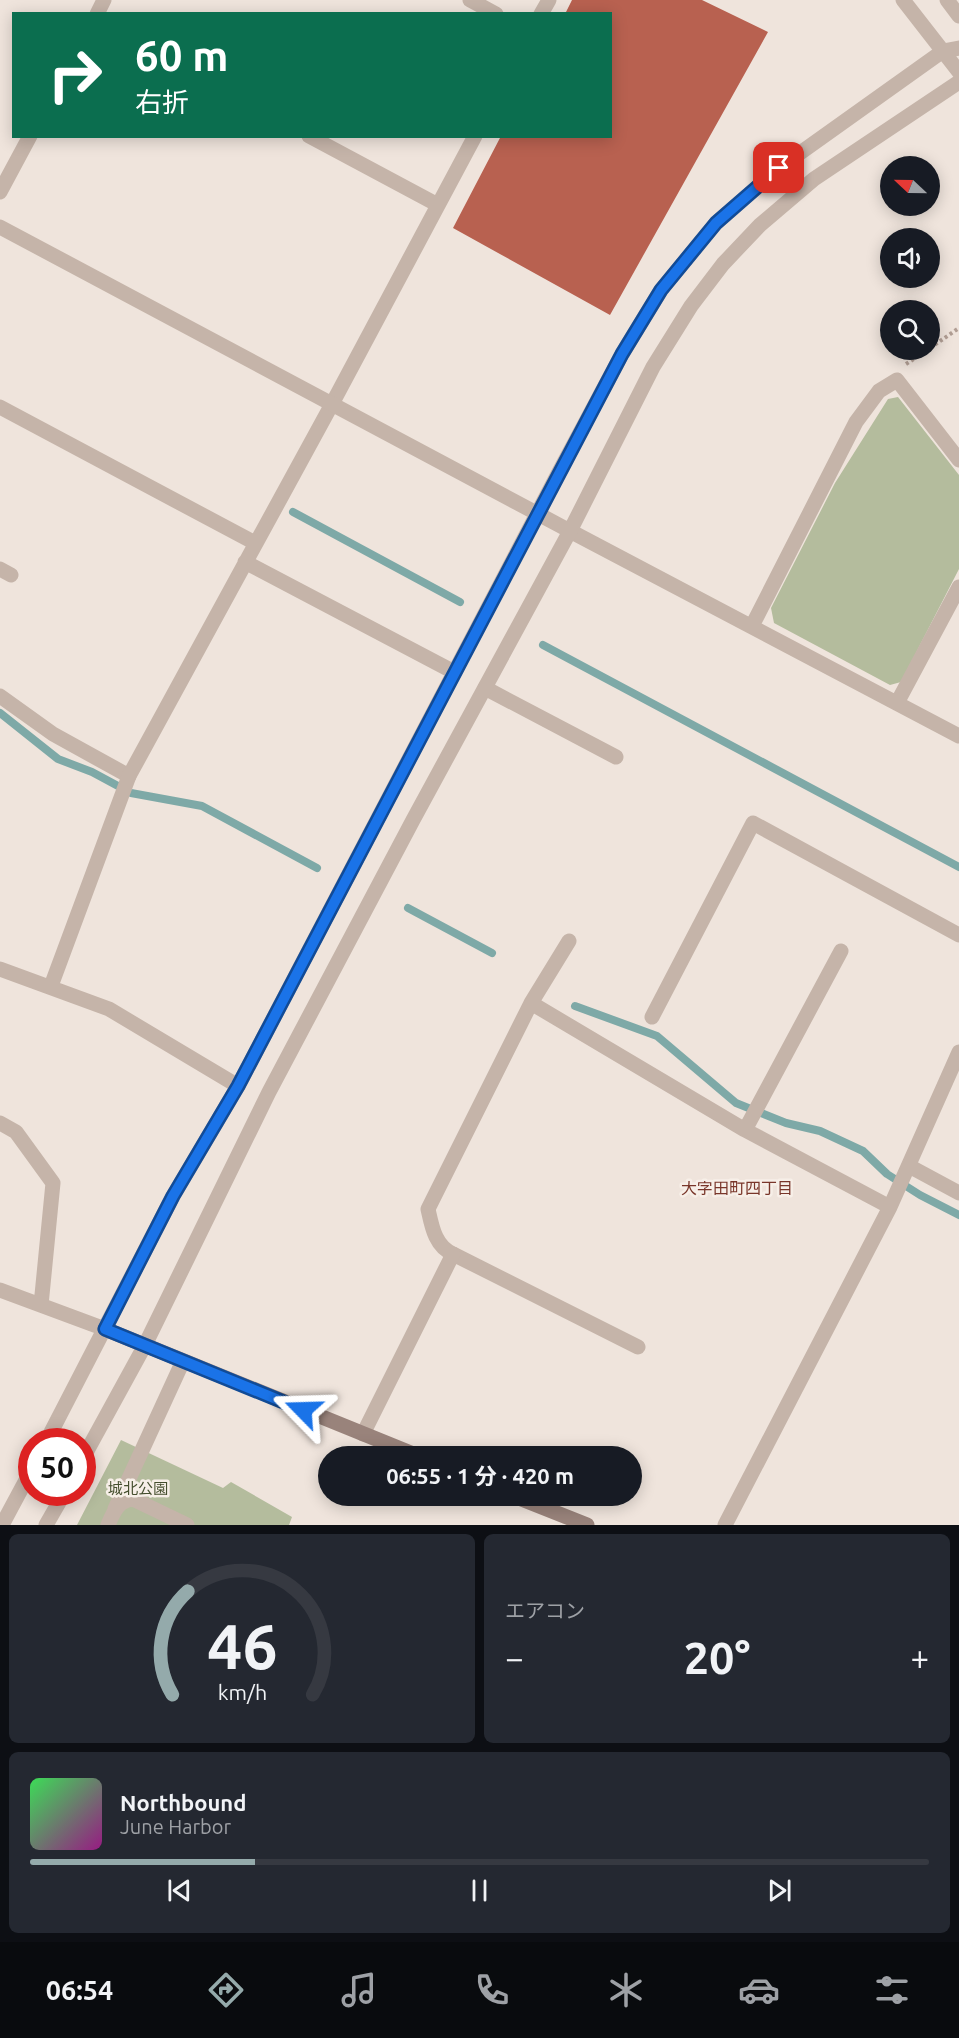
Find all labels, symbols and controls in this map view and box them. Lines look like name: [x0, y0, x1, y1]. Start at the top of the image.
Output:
text: 60 m: [135, 32, 229, 79]
icon: right: [36, 36, 114, 114]
text: 右折: [135, 87, 189, 117]
pin: [753, 142, 804, 193]
icon: arrive: [762, 151, 795, 184]
north arrow: [880, 156, 940, 216]
map controls: [880, 156, 940, 360]
button: sound: [880, 228, 940, 288]
button: search: [880, 300, 940, 360]
district label: 大字田町四丁目: [681, 1179, 793, 1197]
position arrow: [271, 1378, 335, 1442]
speed limit sign: 50: [18, 1428, 96, 1506]
text: 06:55 · 1 分 · 420 m: [386, 1463, 574, 1488]
park label: 城北公園: [108, 1480, 168, 1497]
text: エアコン: [505, 1599, 585, 1622]
text: 46: [207, 1611, 277, 1681]
text: 20°: [684, 1632, 750, 1683]
text: −: [505, 1639, 524, 1676]
text: +: [910, 1639, 929, 1676]
text: km/h: [217, 1681, 267, 1705]
text: Northbound: [120, 1790, 246, 1815]
text: June Harbor: [120, 1815, 231, 1838]
icon: previous: [163, 1874, 196, 1907]
icon: pause: [463, 1874, 496, 1907]
icon: next: [763, 1874, 796, 1907]
icon: directions: [205, 1969, 247, 2011]
icon: music: [338, 1969, 380, 2011]
icon: phone: [471, 1969, 513, 2011]
icon: climate: [605, 1969, 647, 2011]
icon: car: [738, 1969, 780, 2011]
icon: filters: [871, 1969, 913, 2011]
text: 06:54: [46, 1975, 113, 2005]

